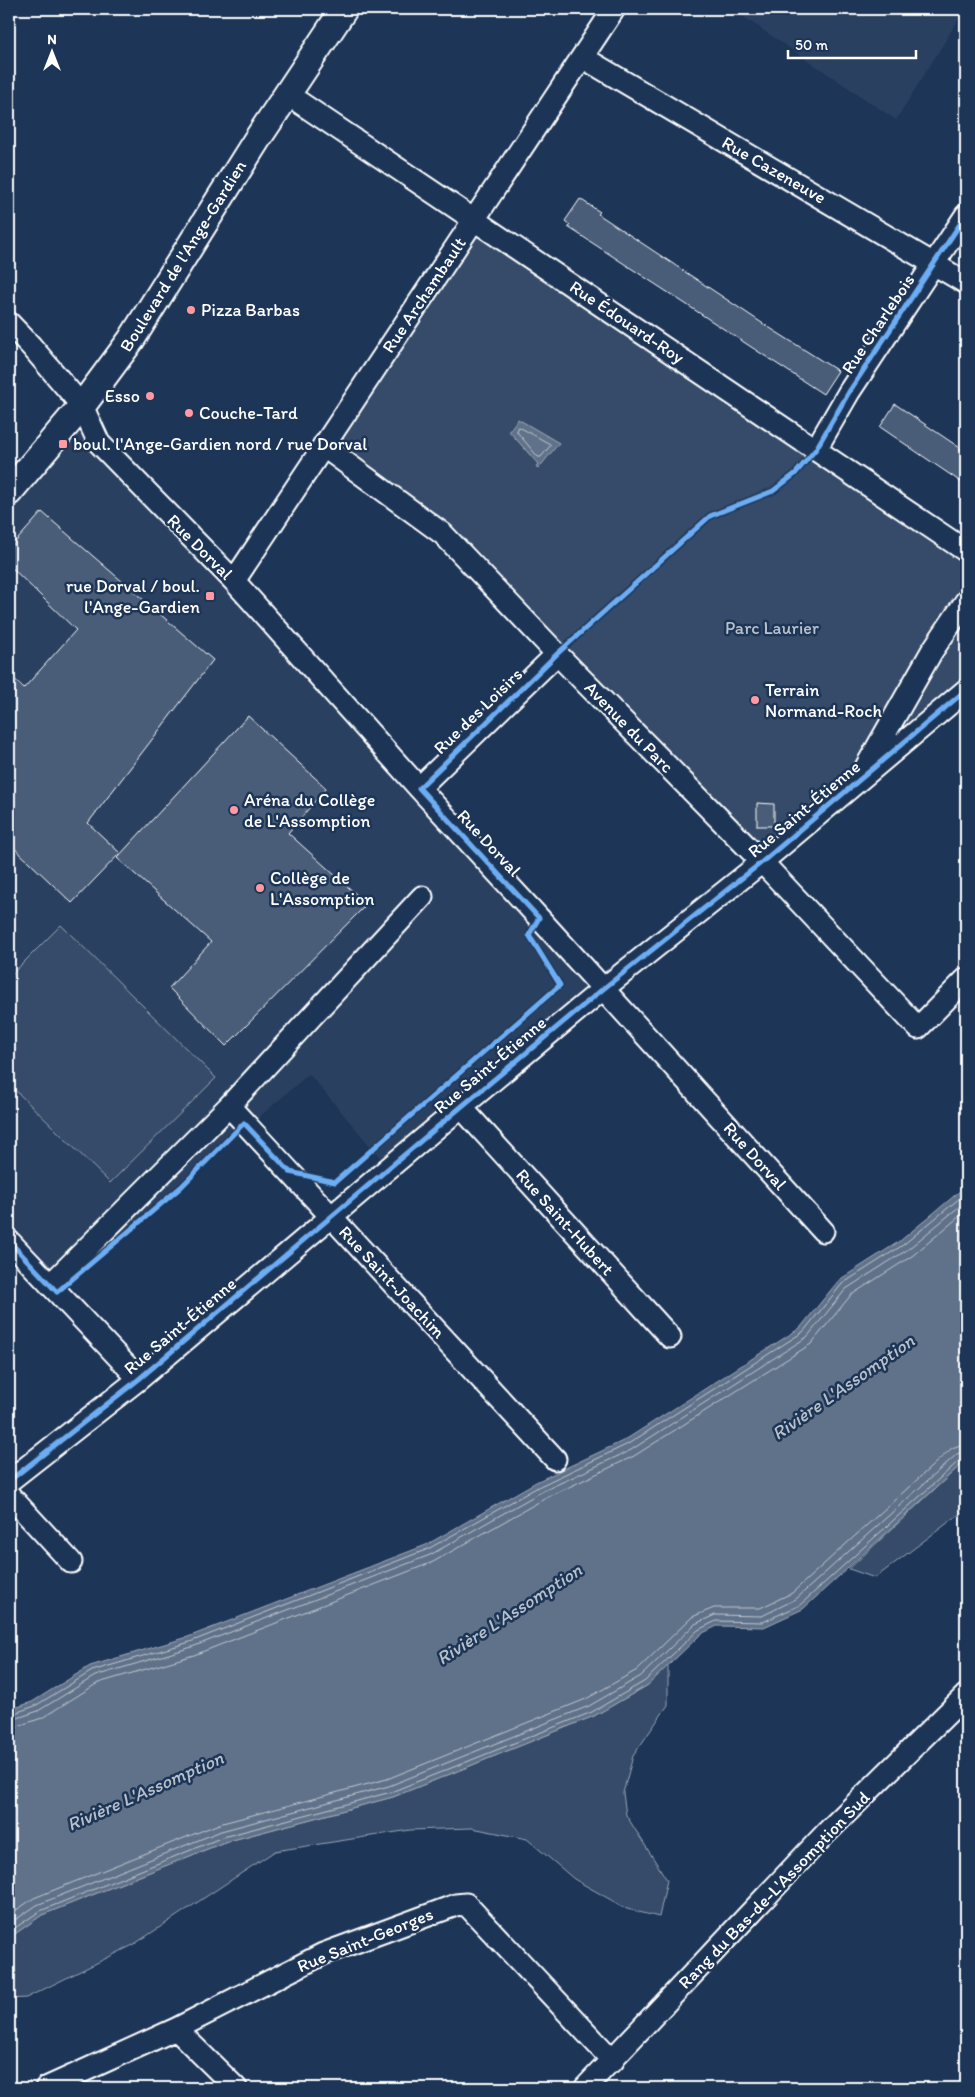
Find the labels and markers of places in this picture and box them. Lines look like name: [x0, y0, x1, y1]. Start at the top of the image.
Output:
place label: Pizza Barbas: [201, 299, 300, 321]
marker: Pizza Barbas: [185, 304, 197, 316]
place label: Esso: [105, 385, 140, 407]
marker: Esso: [144, 390, 156, 402]
place label: Couche-Tard: [199, 402, 298, 424]
marker: Couche-Tard: [183, 407, 195, 419]
place label: boul. l'Ange-Gardien nord / rue Dorval: [73, 433, 367, 455]
marker: boul. l'Ange-Gardien nord / rue Dorval: [57, 438, 69, 450]
place label: rue Dorval / boul. l'Ange-Gardien: [66, 575, 200, 618]
marker: rue Dorval / boul. l'Ange-Gardien: [204, 590, 216, 602]
place label: Terrain Normand-Roch: [765, 679, 882, 722]
marker: Terrain Normand-Roch: [749, 694, 761, 706]
place label: Aréna du Collège de L'Assomption: [244, 789, 375, 832]
marker: Aréna du Collège de L'Assomption: [228, 804, 240, 816]
place label: Collège de L'Assomption: [270, 867, 375, 910]
marker: Collège de L'Assomption: [254, 882, 266, 894]

